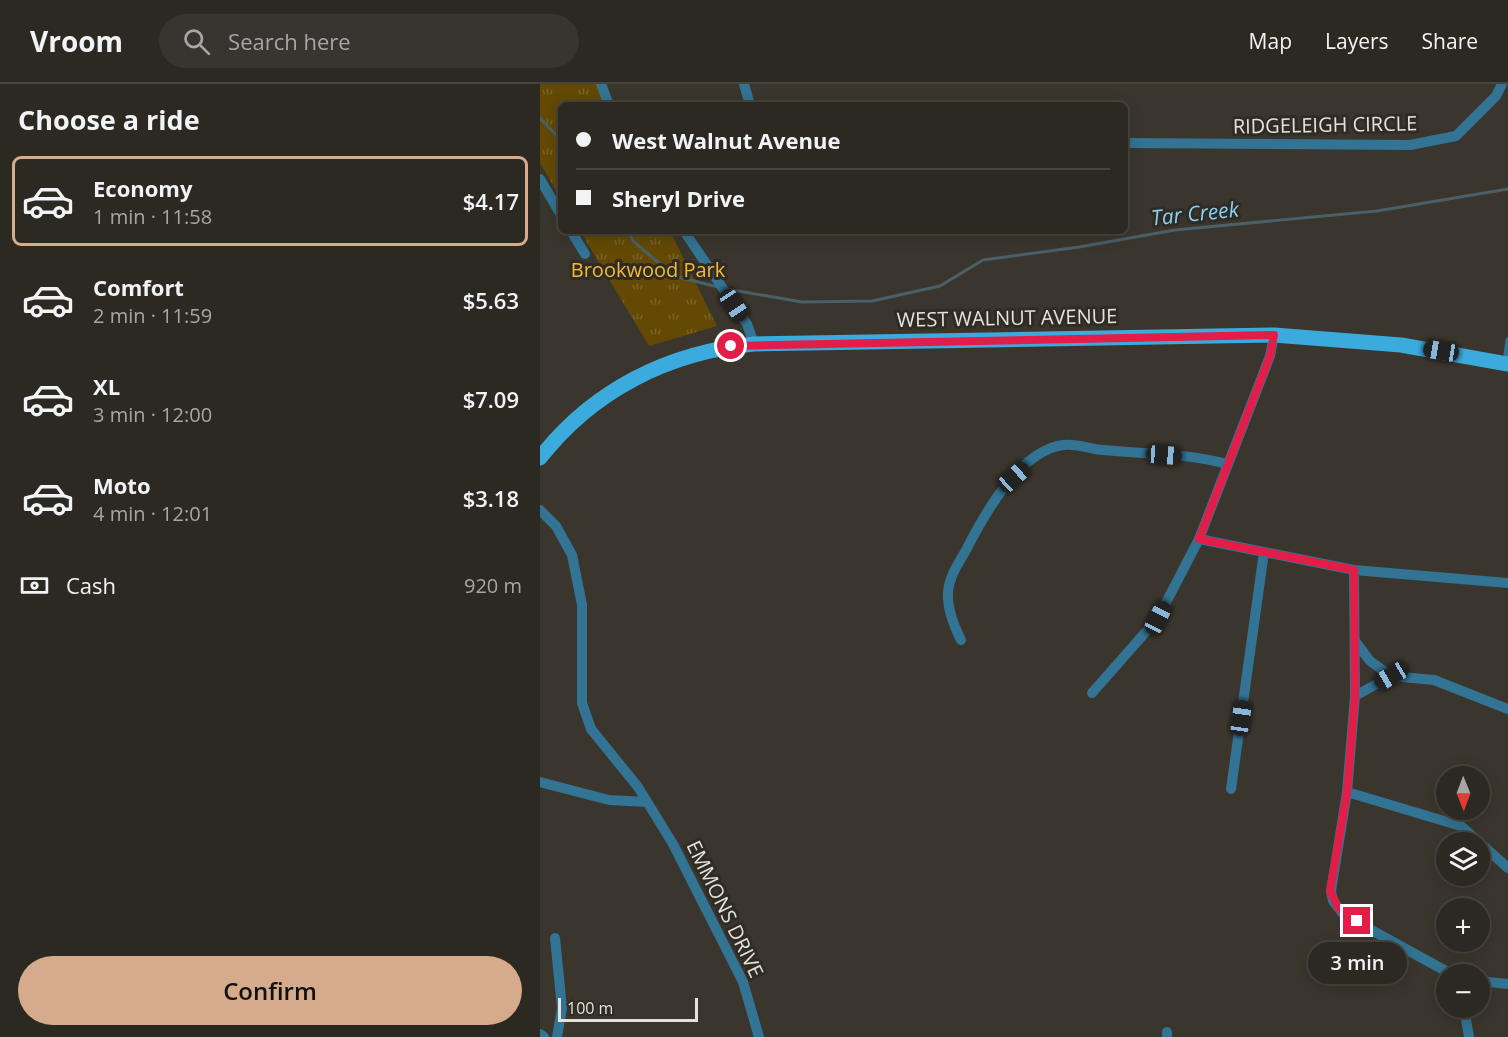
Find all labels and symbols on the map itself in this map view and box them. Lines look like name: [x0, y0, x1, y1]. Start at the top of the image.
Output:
street label: RIDGELEIGH CIRCLE: [1233, 109, 1417, 140]
water label: Tar Creek: [1150, 194, 1241, 232]
park label: Brookwood Park: [571, 256, 726, 283]
car: [716, 285, 752, 325]
street label: WEST WALNUT AVENUE: [896, 302, 1118, 333]
route start: [717, 332, 744, 359]
car: [1422, 339, 1460, 363]
car: [1145, 445, 1183, 465]
car: [995, 458, 1033, 496]
car: [1142, 598, 1174, 638]
car: [1371, 659, 1411, 693]
car: [1230, 699, 1252, 737]
north arrow: [1436, 766, 1490, 820]
street label: EMMONS DRIVE: [681, 836, 770, 982]
route end: [1343, 907, 1370, 934]
callout: 3 min: [1308, 942, 1406, 984]
scale bar: [558, 995, 698, 1022]

